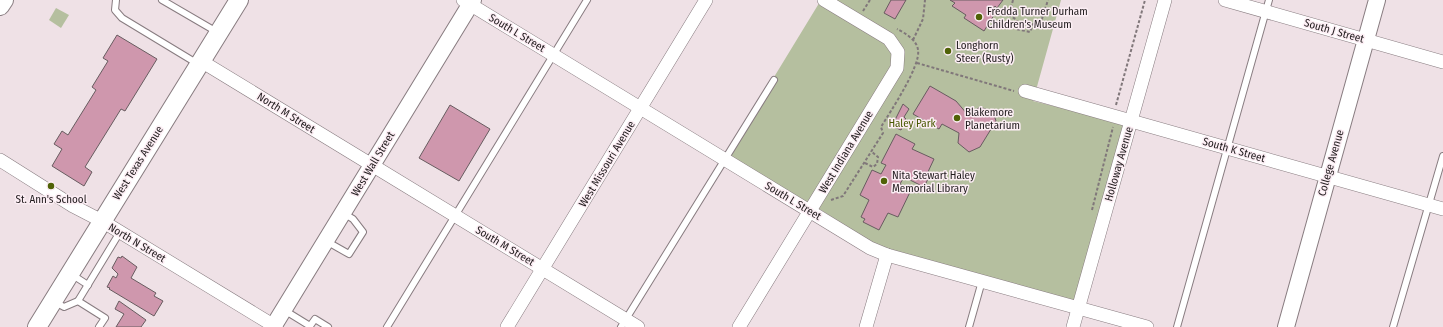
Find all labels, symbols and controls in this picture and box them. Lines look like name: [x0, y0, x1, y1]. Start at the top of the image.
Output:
place label: Fredda Turner Durham Children's Museum: [987, 5, 1088, 31]
street label: South L Street: [486, 11, 548, 55]
marker: Fredda Turner Durham Children's Museum: [974, 12, 984, 22]
street label: South J Street: [1303, 16, 1366, 46]
place label: Longhorn Steer (Rusty): [956, 39, 1014, 65]
marker: Longhorn Steer (Rusty): [943, 46, 953, 56]
street label: North M Street: [255, 90, 318, 136]
place label: Blakemore Planetarium: [965, 106, 1020, 132]
street label: West Indiana Avenue: [816, 108, 876, 196]
marker: Blakemore Planetarium: [952, 113, 962, 123]
park label: Haley Park: [888, 117, 936, 130]
street label: West Missouri Avenue: [576, 119, 638, 209]
street label: West Texas Avenue: [110, 124, 166, 202]
street label: Holloway Avenue: [1102, 125, 1136, 203]
street label: College Avenue: [1315, 128, 1347, 198]
street label: West Wall Street: [349, 129, 398, 199]
street label: South K Street: [1201, 135, 1267, 165]
place label: Nita Stewart Haley Memorial Library: [892, 169, 975, 195]
marker: Nita Stewart Haley Memorial Library: [879, 176, 889, 186]
street label: South L Street: [762, 179, 824, 223]
marker: St. Ann's School: [46, 181, 56, 191]
place label: St. Ann's School: [15, 193, 87, 206]
street label: North N Street: [106, 221, 168, 265]
street label: South M Street: [473, 223, 537, 269]

